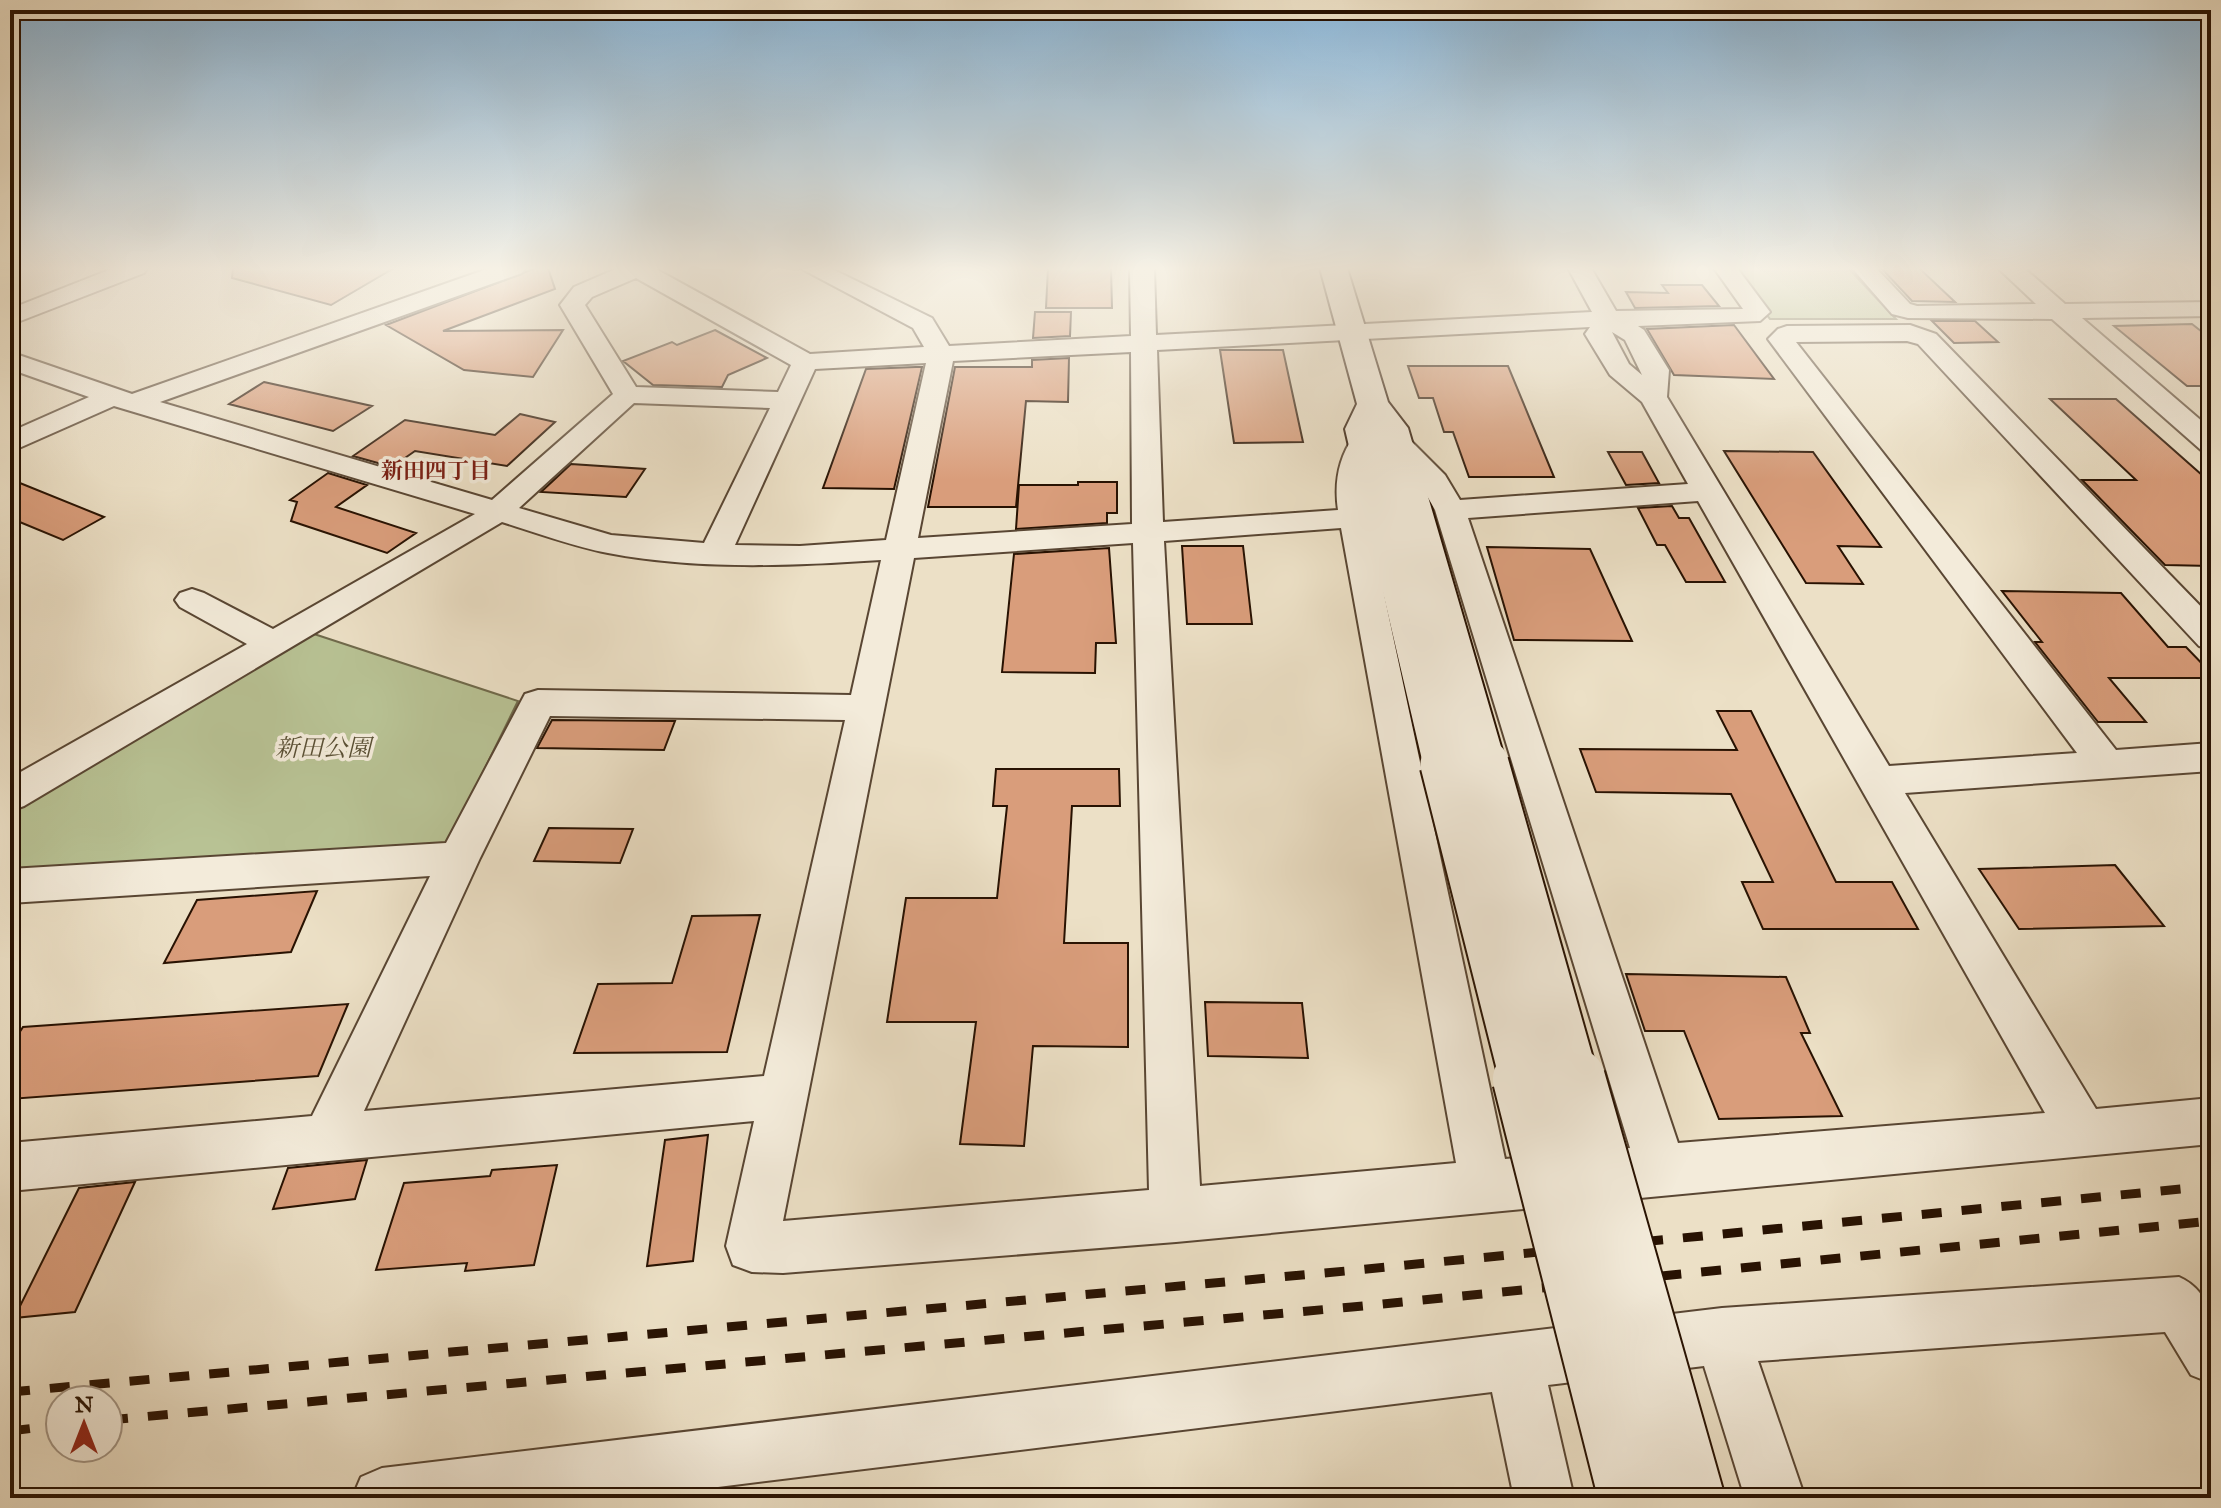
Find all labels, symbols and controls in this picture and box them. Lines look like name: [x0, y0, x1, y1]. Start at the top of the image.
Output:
district label: 新田四丁目: [381, 457, 491, 484]
park label: 新田公園: [275, 733, 375, 763]
north arrow: [44, 1384, 124, 1464]
text: N: [75, 1391, 94, 1418]

